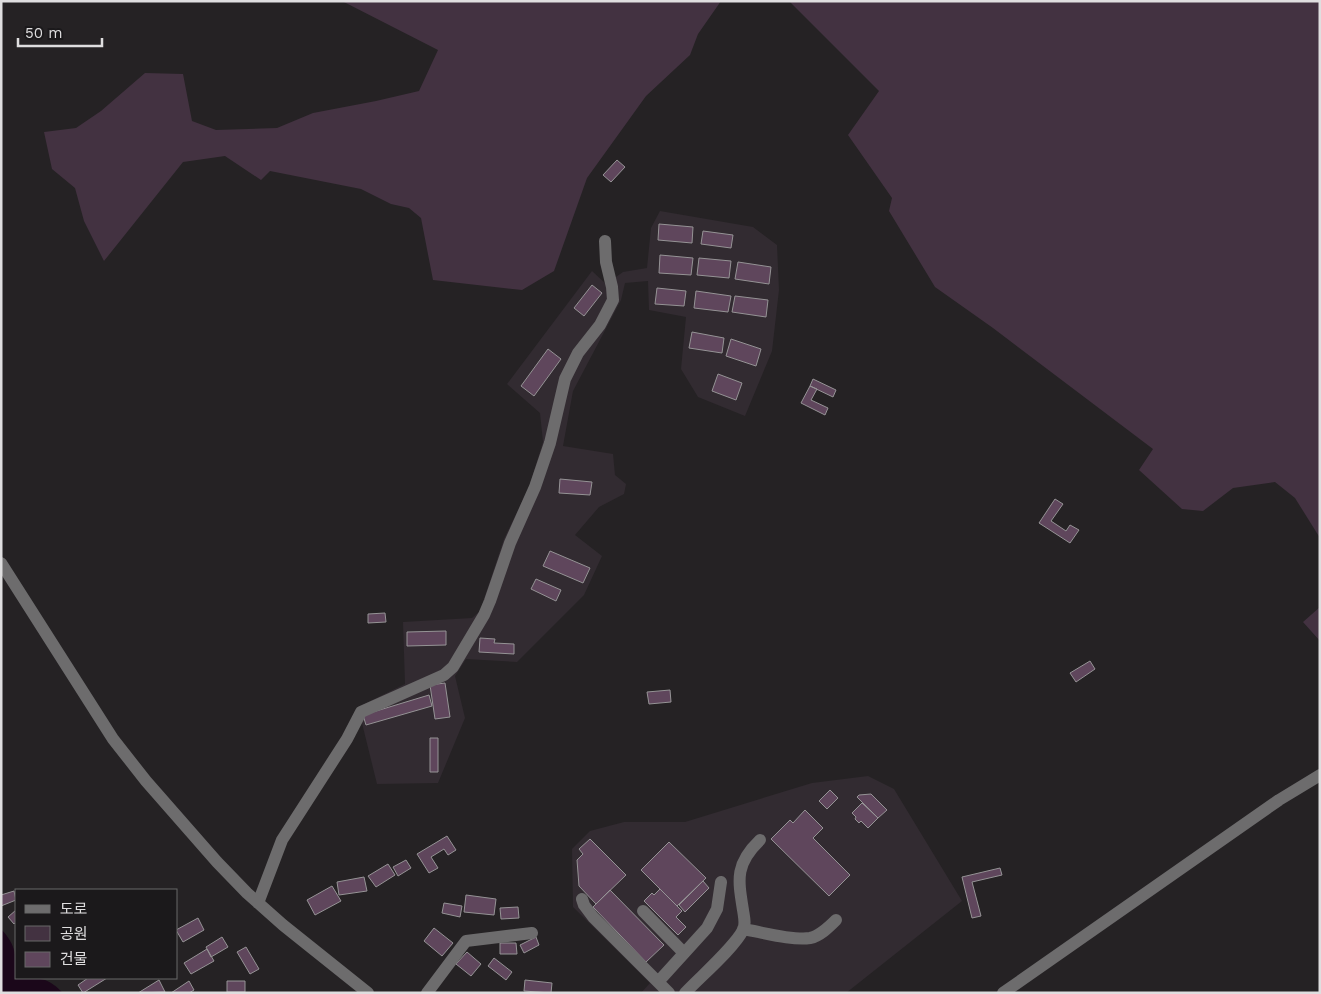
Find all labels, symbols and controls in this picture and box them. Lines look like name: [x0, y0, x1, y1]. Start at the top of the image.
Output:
scale bar: [18, 15, 101, 47]
text: 50 m: [25, 24, 62, 42]
legend: [15, 889, 178, 979]
text: 도로: [60, 900, 88, 918]
text: 공원: [60, 925, 88, 943]
text: 건물: [60, 950, 88, 968]

